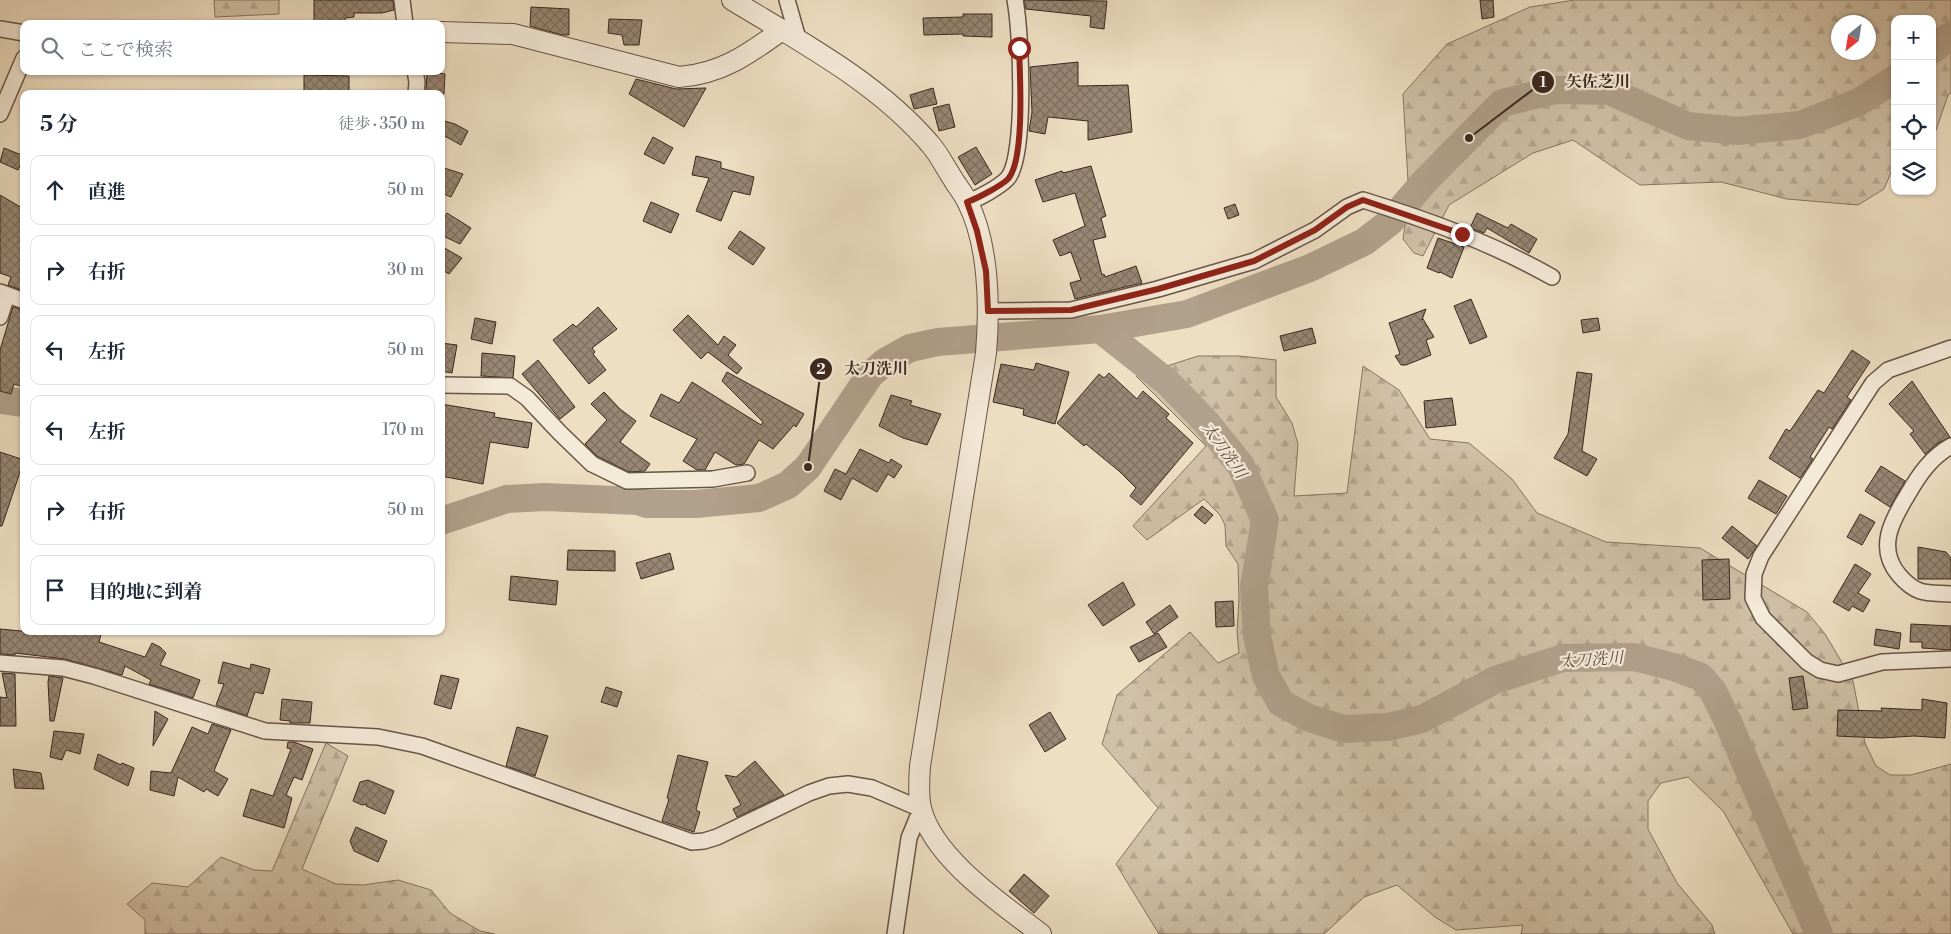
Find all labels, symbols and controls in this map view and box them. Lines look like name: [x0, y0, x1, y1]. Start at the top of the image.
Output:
north arrow: [1831, 15, 1876, 60]
map controls: [1891, 15, 1936, 195]
button: +: [1891, 15, 1936, 60]
search box: [20, 20, 445, 75]
icon: search: [38, 34, 66, 62]
route start: [1008, 37, 1031, 60]
text: ここで検索: [78, 38, 173, 62]
button: −: [1891, 60, 1936, 105]
callout: 矢佐芝川: [1531, 66, 1640, 97]
text: 矢佐芝川: [1566, 72, 1630, 92]
text: 1: [1539, 73, 1547, 92]
button: locate: [1891, 105, 1936, 150]
text: 5 分: [40, 112, 77, 138]
text: 徒歩 · 350 m: [338, 114, 425, 134]
button: layers: [1891, 150, 1936, 195]
icon: ahead: [41, 176, 69, 204]
text: 直進: [88, 180, 126, 204]
text: 50 m: [387, 180, 424, 200]
route end: [1451, 223, 1474, 246]
icon: right: [41, 256, 69, 284]
text: 右折: [88, 260, 126, 284]
text: 30 m: [387, 260, 424, 280]
icon: left: [41, 336, 69, 364]
text: 左折: [88, 340, 126, 364]
text: 50 m: [387, 340, 424, 360]
callout: 太刀洗川: [809, 353, 918, 384]
text: 太刀洗川: [844, 359, 908, 379]
text: 2: [816, 360, 826, 379]
icon: left: [41, 416, 69, 444]
water label: 太刀洗川: [1198, 419, 1252, 484]
text: 左折: [88, 420, 126, 444]
text: 170 m: [382, 420, 424, 440]
icon: right: [41, 496, 69, 524]
text: 右折: [88, 500, 126, 524]
text: 50 m: [387, 500, 424, 520]
icon: arrive: [41, 576, 69, 604]
text: 目的地に到着: [88, 580, 202, 604]
water label: 太刀洗川: [1558, 648, 1626, 672]

